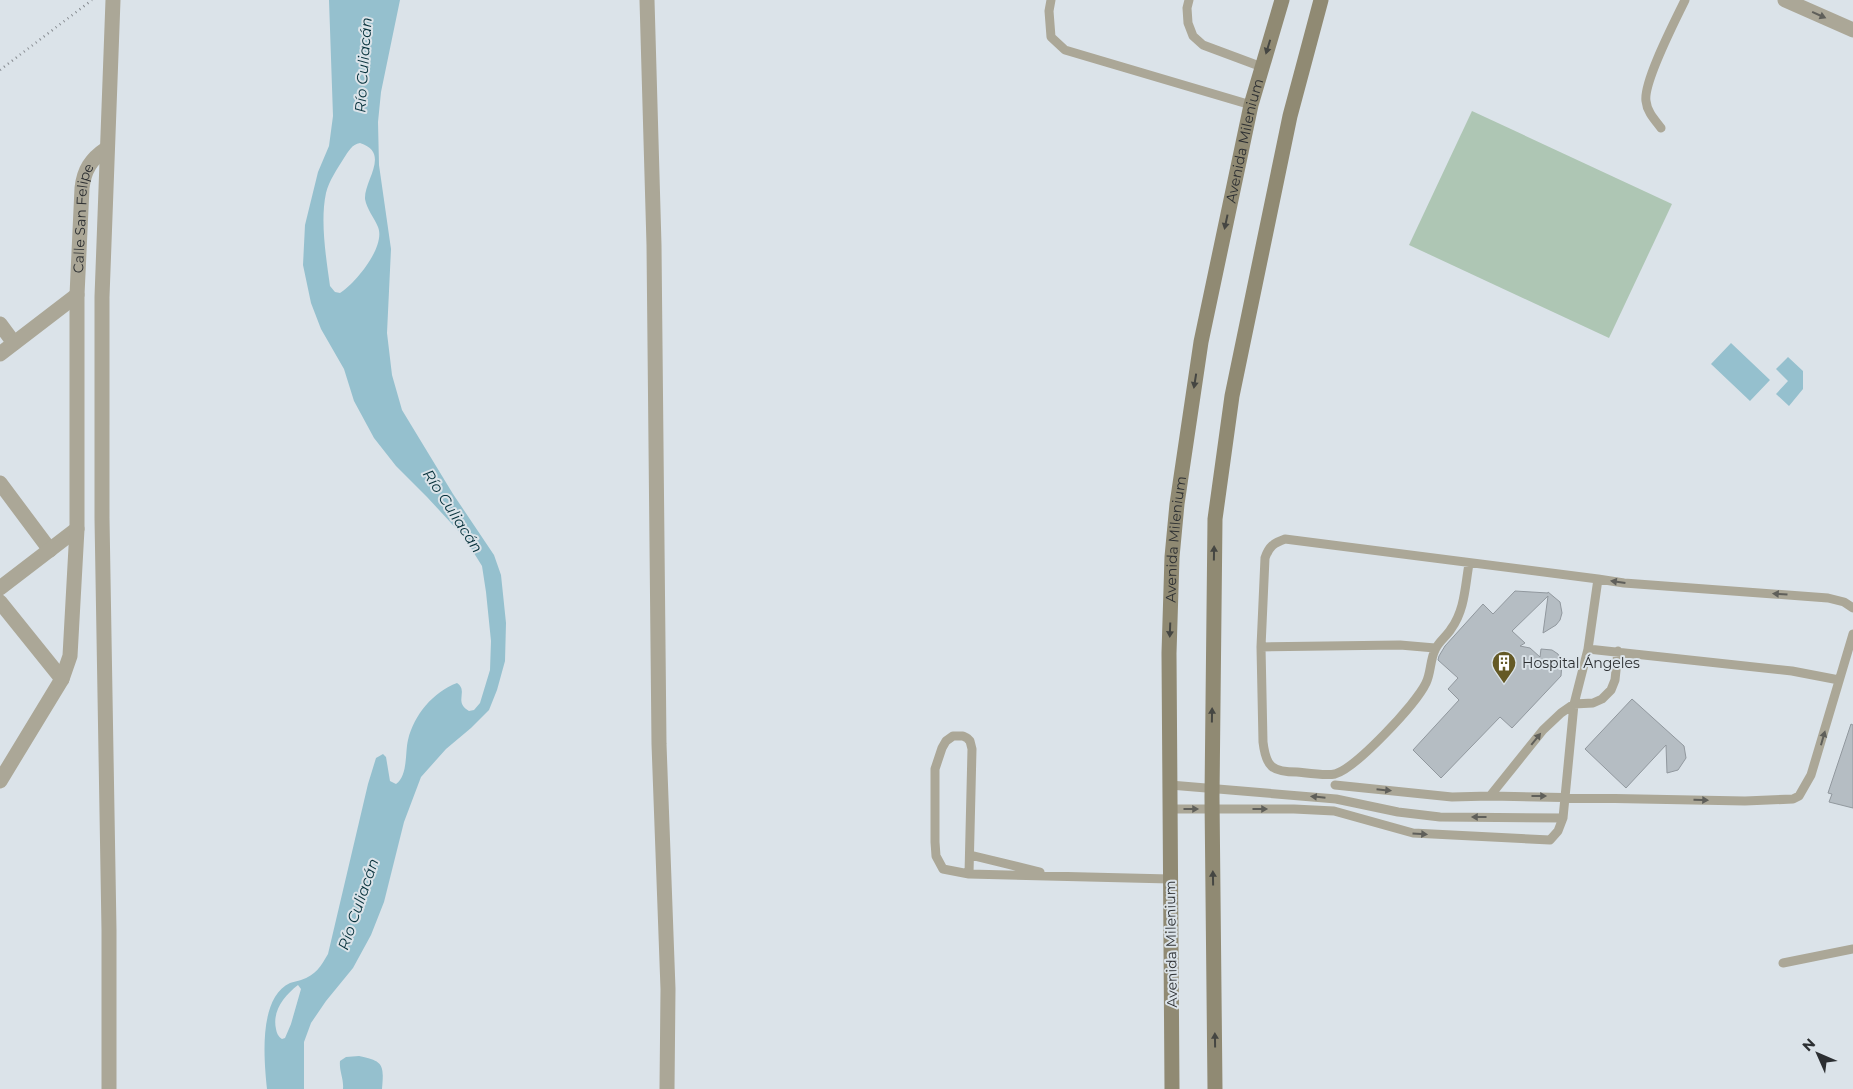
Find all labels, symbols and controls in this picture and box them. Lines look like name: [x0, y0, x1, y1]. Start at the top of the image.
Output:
one-way arrow: [1812, 11, 1826, 19]
water label: Río Culiacán: [350, 17, 376, 113]
one-way arrow: [1263, 39, 1271, 54]
street label: Avenida Milenium: [1222, 76, 1267, 205]
street label: Calle San Felipe: [69, 160, 98, 274]
one-way arrow: [1222, 214, 1230, 229]
one-way arrow: [1190, 373, 1198, 389]
water label: Río Culiacán: [419, 466, 487, 556]
street label: Avenida Milenium: [1162, 475, 1190, 603]
one-way arrow: [1210, 545, 1218, 561]
one-way arrow: [1609, 578, 1625, 586]
one-way arrow: [1771, 590, 1787, 598]
one-way arrow: [1166, 622, 1174, 638]
building icon: Hospital Ángeles: [1491, 650, 1517, 684]
place label: Hospital Ángeles: [1522, 654, 1640, 672]
one-way arrow: [1209, 707, 1217, 723]
one-way arrow: [1819, 730, 1827, 745]
one-way arrow: [1531, 733, 1542, 746]
one-way arrow: [1376, 786, 1392, 794]
one-way arrow: [1531, 792, 1547, 800]
one-way arrow: [1310, 793, 1326, 801]
one-way arrow: [1693, 796, 1709, 804]
one-way arrow: [1183, 805, 1199, 813]
one-way arrow: [1253, 805, 1269, 813]
one-way arrow: [1471, 813, 1487, 821]
one-way arrow: [1412, 830, 1428, 838]
water label: Río Culiacán: [333, 856, 383, 952]
one-way arrow: [1208, 870, 1216, 886]
street label: Avenida Milenium: [1161, 880, 1181, 1008]
north arrow: [1793, 1029, 1843, 1079]
one-way arrow: [1211, 1032, 1219, 1048]
text: N: [1798, 1034, 1819, 1055]

